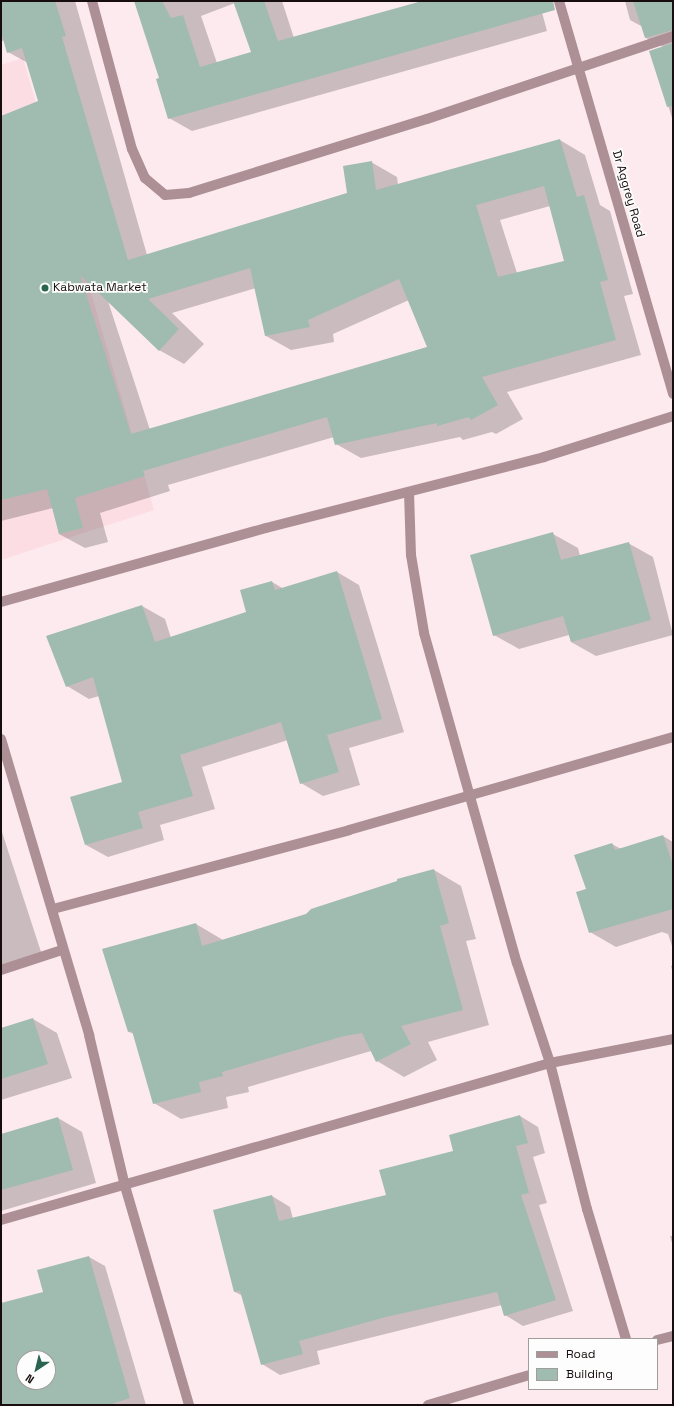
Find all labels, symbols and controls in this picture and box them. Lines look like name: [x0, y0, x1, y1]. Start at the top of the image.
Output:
street label: Dr Aggrey Road: [609, 149, 647, 239]
place label: Kabwata Market: [53, 281, 147, 295]
marker: Kabwata Market: [40, 283, 50, 293]
legend: [528, 1338, 658, 1390]
text: Road: [566, 1346, 595, 1362]
north arrow: [16, 1350, 56, 1390]
text: Building: [566, 1366, 613, 1382]
text: N: [23, 1371, 37, 1387]

